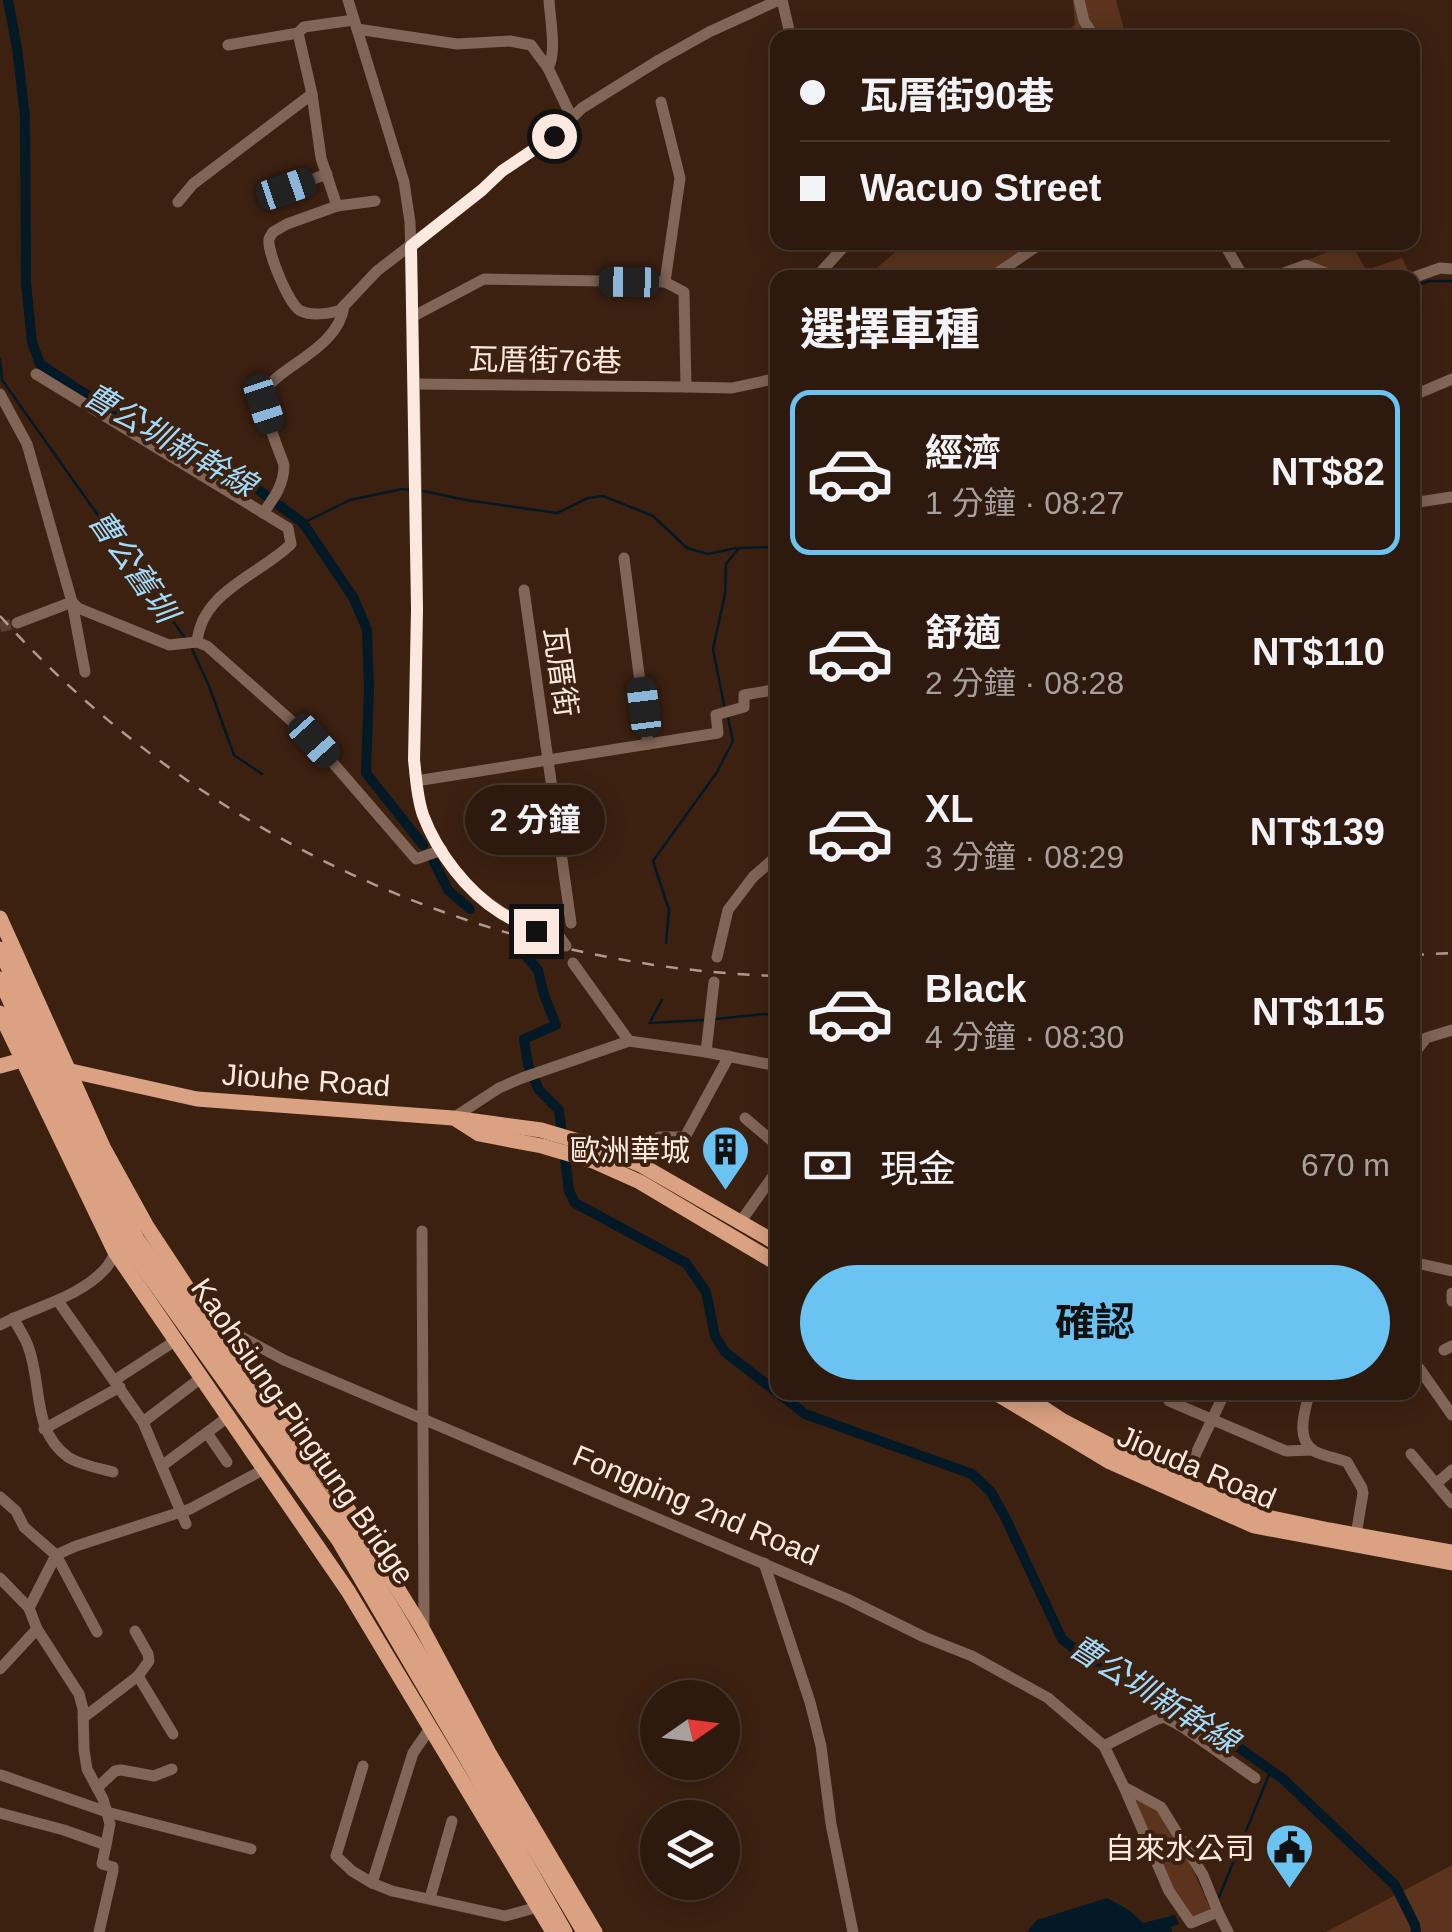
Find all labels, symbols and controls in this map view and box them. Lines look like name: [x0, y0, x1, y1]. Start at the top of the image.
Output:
text: 瓦厝街90巷: [860, 75, 1054, 117]
route start: [532, 114, 577, 159]
car: [253, 165, 319, 213]
text: Wacuo Street: [860, 167, 1101, 209]
car: [599, 266, 659, 298]
text: 選擇車種: [800, 304, 980, 355]
street label: 瓦厝街76巷: [468, 342, 622, 378]
car: [240, 371, 288, 437]
water label: 曹公圳新幹線: [78, 376, 265, 505]
icon: car: [805, 428, 895, 518]
text: 經濟: [925, 432, 1001, 474]
text: NT$82: [1271, 451, 1385, 493]
text: 1 分鐘 · 08:27: [925, 485, 1124, 521]
water label: 曹公舊圳: [82, 503, 187, 632]
icon: car: [805, 608, 895, 698]
text: 舒適: [925, 612, 1001, 654]
street label: 瓦厝街: [538, 625, 584, 719]
text: NT$110: [1252, 631, 1385, 673]
text: 2 分鐘 · 08:28: [925, 665, 1124, 701]
car: [625, 675, 663, 739]
car: [283, 709, 345, 773]
callout: 2 分鐘: [466, 786, 606, 856]
icon: car: [805, 788, 895, 878]
text: XL: [925, 788, 974, 830]
text: 2 分鐘: [490, 802, 580, 838]
text: NT$139: [1250, 811, 1385, 853]
text: 3 分鐘 · 08:29: [925, 839, 1124, 875]
route end: [514, 909, 559, 954]
icon: car: [805, 968, 895, 1058]
text: Black: [925, 968, 1026, 1010]
text: NT$115: [1252, 991, 1385, 1033]
text: 4 分鐘 · 08:30: [925, 1019, 1124, 1055]
street label: Jiouhe Road: [221, 1058, 391, 1102]
building icon: 歐洲華城: [699, 1124, 751, 1192]
place label: 歐洲華城: [570, 1134, 690, 1167]
icon: cash: [800, 1138, 855, 1193]
text: 670 m: [1301, 1147, 1390, 1183]
text: 現金: [880, 1148, 956, 1190]
button: 確認: [800, 1265, 1390, 1380]
street label: Kaohsiung-Pingtung Bridge: [185, 1272, 421, 1590]
street label: Jiouda Road: [1113, 1419, 1281, 1515]
street label: Fongping 2nd Road: [568, 1438, 824, 1572]
water label: 曹公圳新幹線: [1063, 1628, 1247, 1762]
north arrow: [640, 1680, 740, 1780]
map controls: [640, 1680, 740, 1900]
button: layers: [640, 1800, 740, 1900]
public building icon: 自來水公司: [1264, 1822, 1316, 1890]
place label: 自來水公司: [1105, 1832, 1255, 1865]

